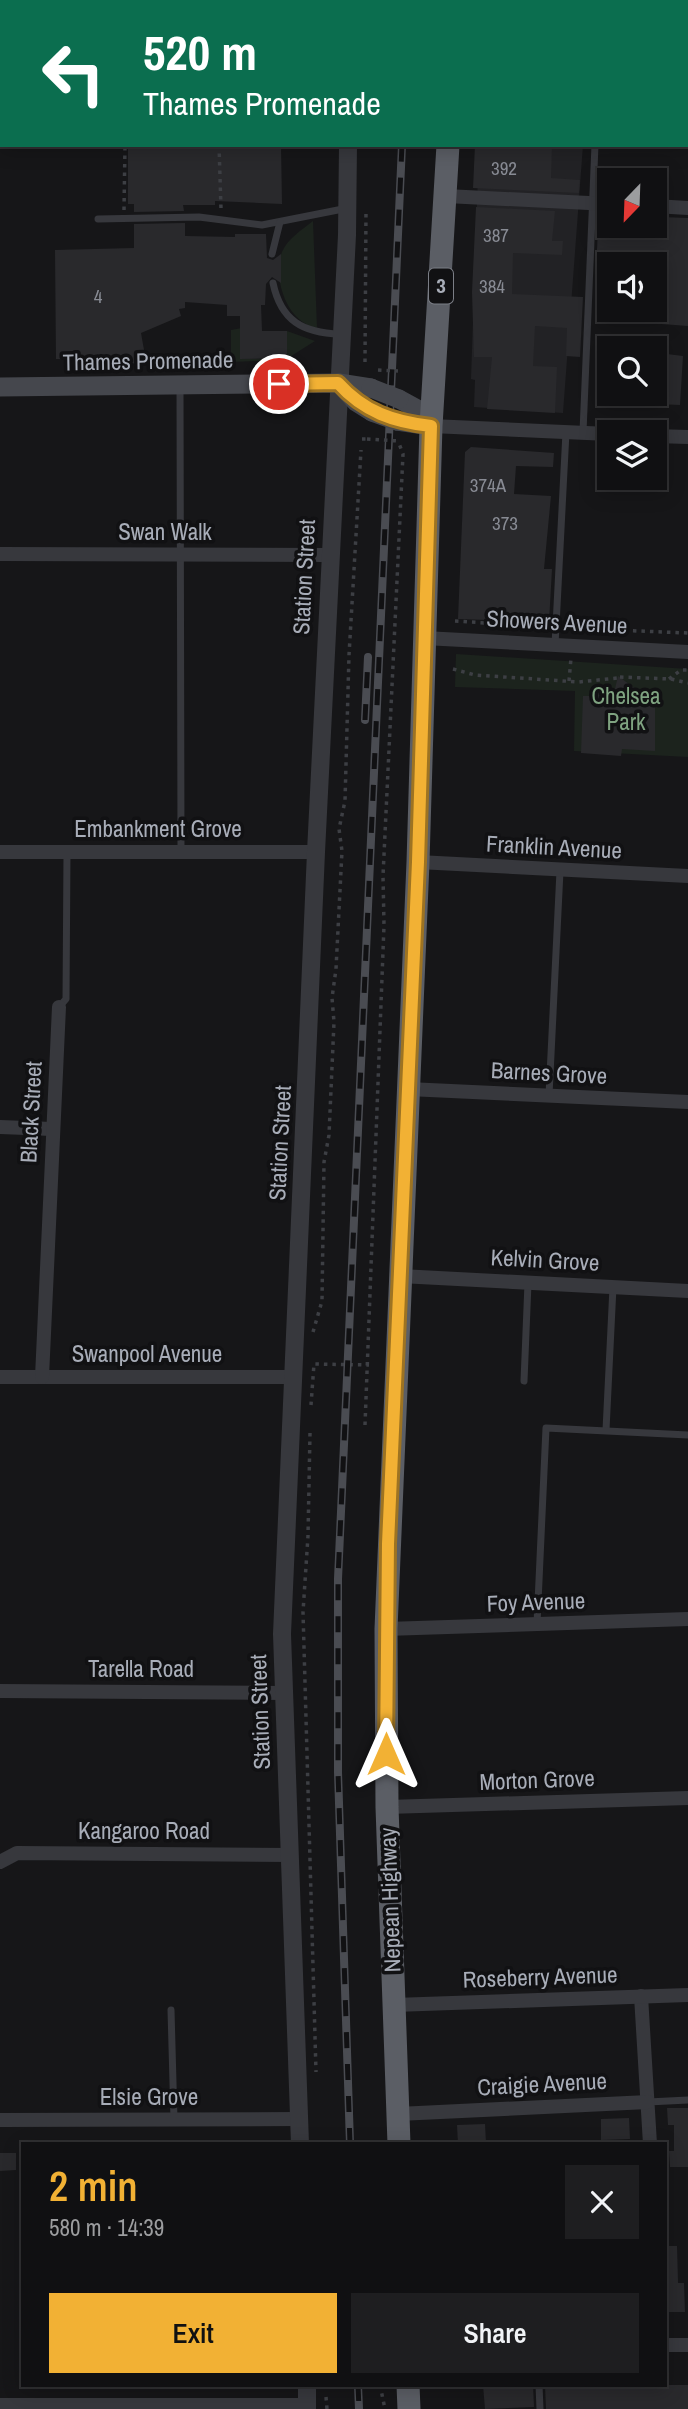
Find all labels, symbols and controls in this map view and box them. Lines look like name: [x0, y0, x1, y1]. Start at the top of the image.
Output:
text: 520 m: [143, 19, 257, 85]
icon: left: [28, 28, 119, 119]
text: Thames Promenade: [143, 82, 381, 125]
house number: 392: [491, 155, 517, 181]
north arrow: [597, 168, 667, 238]
map controls: [597, 168, 667, 490]
house number: 387: [483, 222, 509, 248]
button: sound: [597, 252, 667, 322]
road number: 3: [429, 268, 453, 304]
house number: 384: [479, 273, 505, 299]
house number: 4: [94, 283, 103, 309]
button: search: [597, 336, 667, 406]
street label: Thames Promenade: [62, 344, 234, 377]
pin: [249, 354, 309, 414]
icon: arrive: [260, 365, 298, 403]
button: layers: [597, 420, 667, 490]
house number: 374A: [470, 472, 507, 498]
house number: 373: [492, 510, 518, 536]
street label: Swan Walk: [118, 516, 212, 547]
street label: Station Street: [285, 519, 322, 635]
street label: Showers Avenue: [486, 602, 628, 641]
park label: Chelsea Park: [591, 680, 661, 737]
street label: Embankment Grove: [74, 813, 242, 844]
street label: Franklin Avenue: [485, 827, 623, 866]
street label: Barnes Grove: [490, 1054, 608, 1091]
street label: Black Street: [12, 1060, 49, 1164]
street label: Station Street: [261, 1085, 298, 1201]
street label: Kelvin Grove: [490, 1241, 600, 1278]
street label: Swanpool Avenue: [72, 1338, 222, 1369]
street label: Foy Avenue: [486, 1584, 586, 1619]
street label: Tarella Road: [88, 1653, 194, 1684]
street label: Station Street: [242, 1654, 277, 1770]
position arrow: [349, 1717, 423, 1791]
street label: Morton Grove: [479, 1762, 595, 1797]
street label: Kangaroo Road: [78, 1815, 210, 1846]
street label: Nepean Highway: [371, 1827, 408, 1973]
street label: Roseberry Avenue: [462, 1958, 618, 1995]
street label: Craigie Avenue: [476, 2065, 608, 2102]
street label: Elsie Grove: [100, 2081, 198, 2112]
text: 2 min: [49, 2158, 138, 2214]
button: close: [565, 2165, 639, 2239]
text: 580 m · 14:39: [49, 2212, 164, 2243]
button: Exit: [49, 2293, 337, 2373]
button: Share: [351, 2293, 639, 2373]

